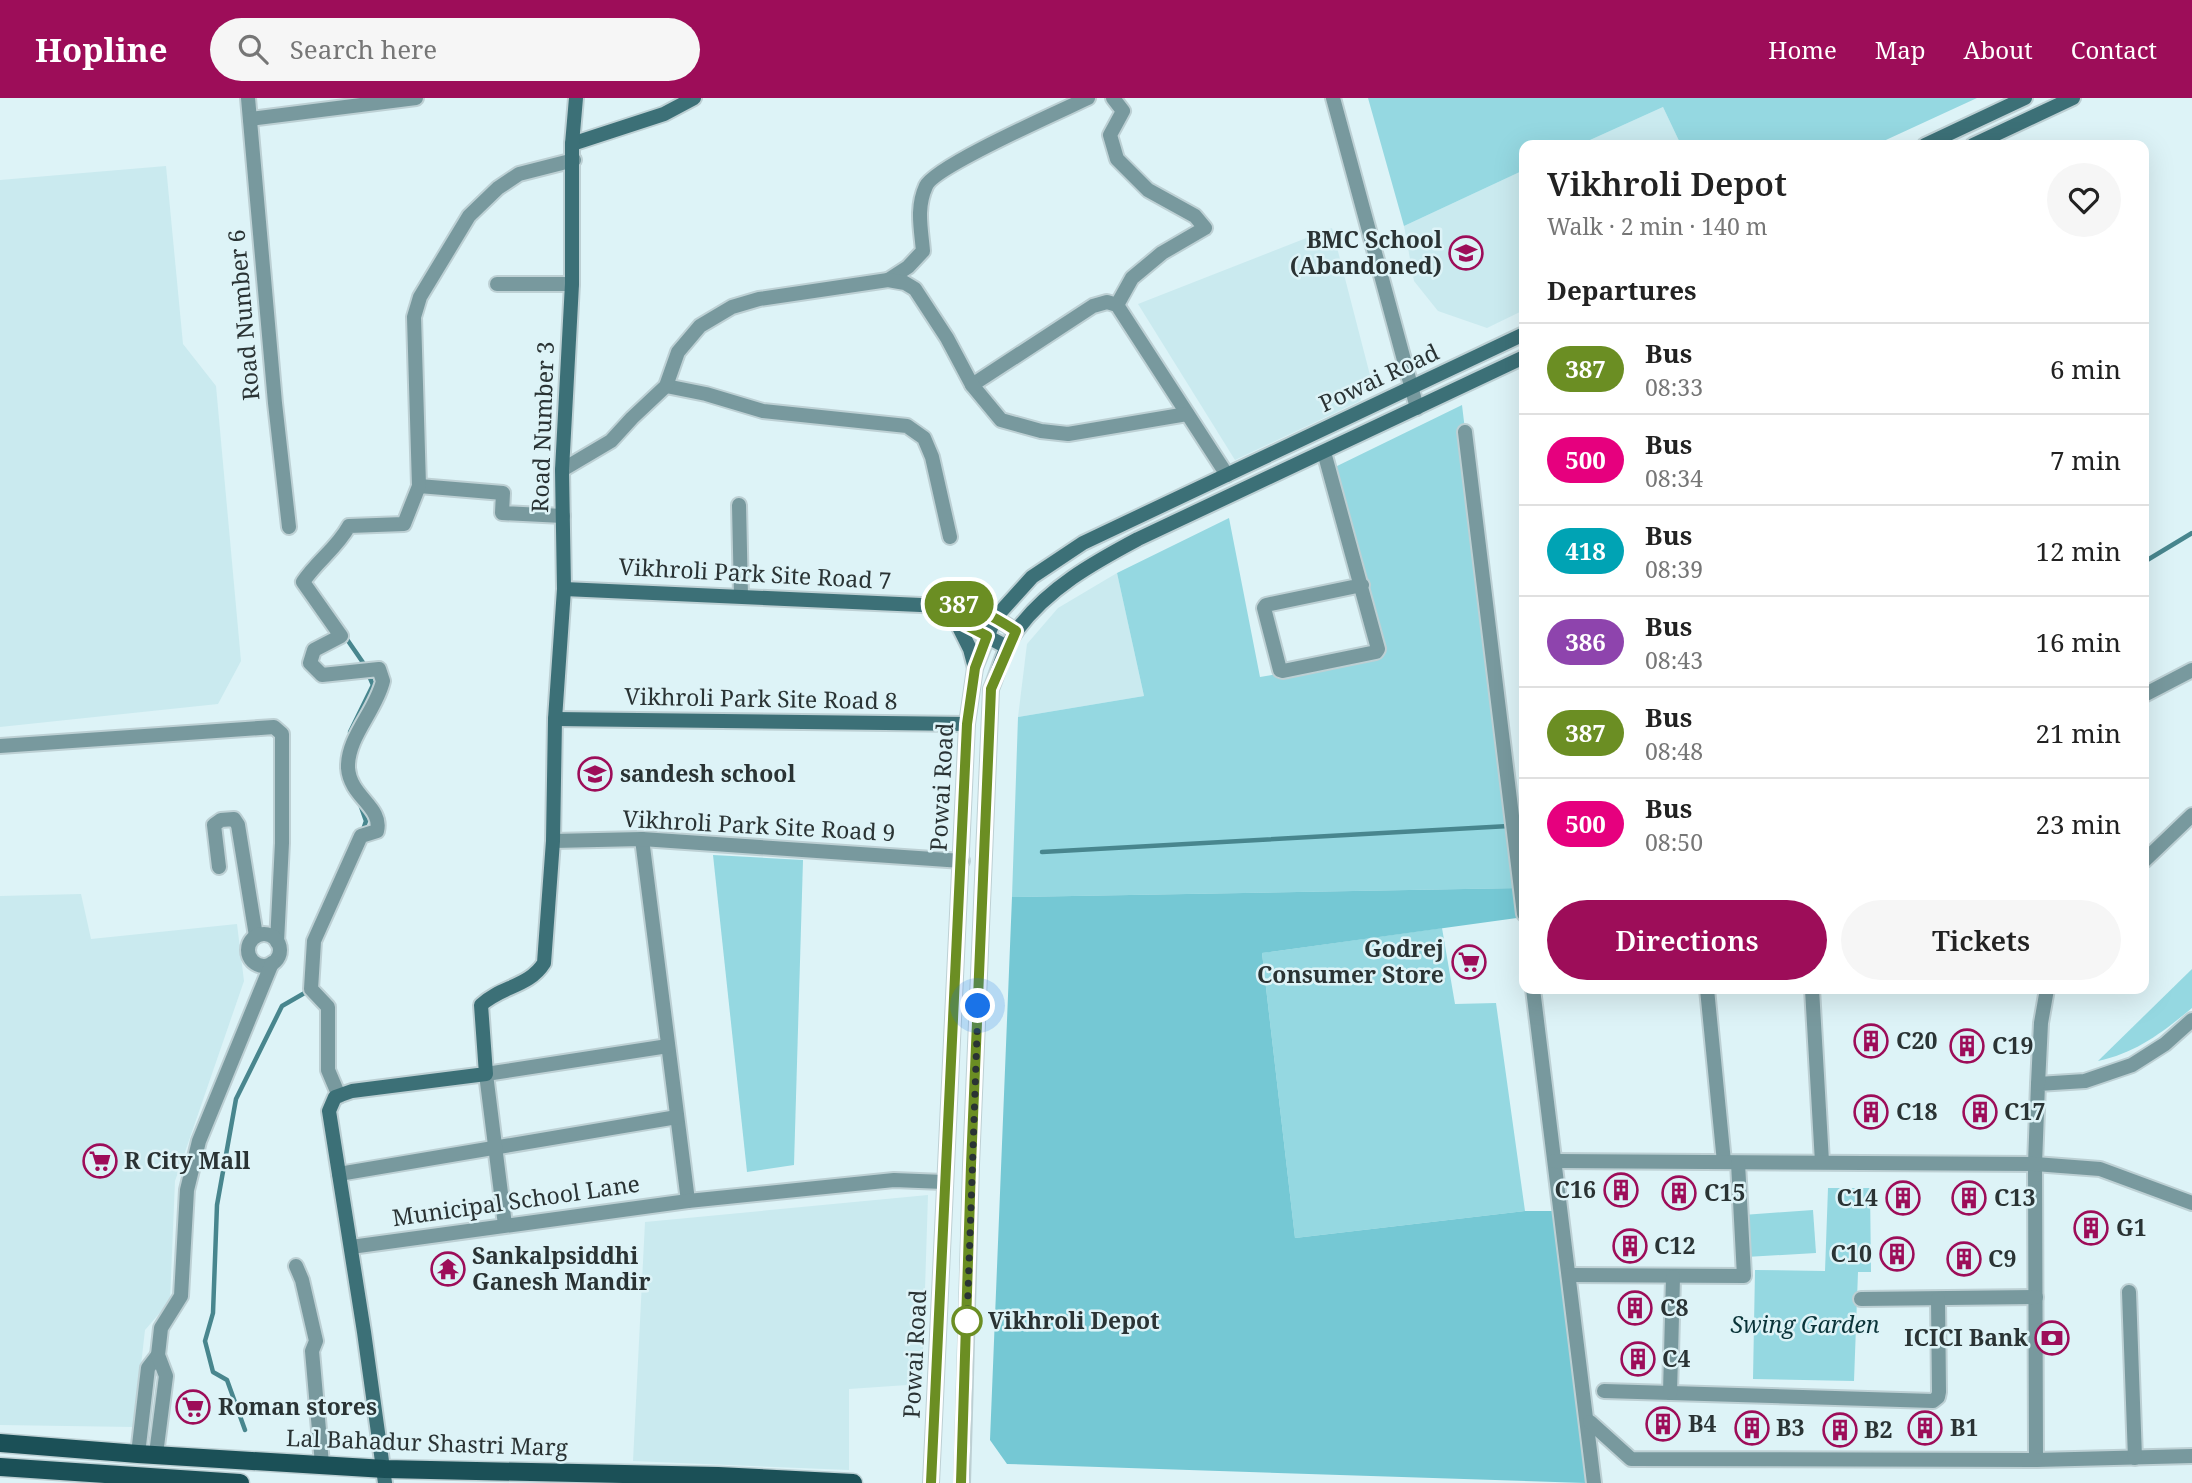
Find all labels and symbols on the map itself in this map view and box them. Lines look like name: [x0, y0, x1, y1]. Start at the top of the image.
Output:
place label: BMC School (Abandoned): [1290, 223, 1442, 281]
street label: Road Number 6: [220, 228, 266, 402]
school or university icon: BMC School (Abandoned): [1447, 234, 1485, 272]
street label: Powai Road: [1313, 335, 1444, 419]
street label: Road Number 3: [523, 341, 561, 513]
street label: Vikhroli Park Site Road 7: [618, 550, 892, 596]
line badge: 387: [919, 581, 999, 627]
street label: Vikhroli Park Site Road 8: [624, 680, 898, 716]
street label: Powai Road: [922, 722, 960, 852]
school or university icon: sandesh school: [576, 755, 614, 793]
place label: sandesh school: [620, 757, 796, 789]
street label: Vikhroli Park Site Road 9: [622, 802, 896, 848]
place label: Godrej Consumer Store: [1257, 932, 1444, 990]
supermarket icon: Godrej Consumer Store: [1450, 943, 1488, 981]
your location: [960, 988, 995, 1023]
building icon: C20: [1852, 1022, 1890, 1060]
place label: C20: [1896, 1024, 1937, 1056]
building icon: C19: [1948, 1027, 1986, 1065]
place label: C19: [1992, 1029, 2033, 1061]
building icon: C18: [1852, 1093, 1890, 1131]
building icon: C17: [1961, 1093, 1999, 1131]
place label: C18: [1896, 1095, 1937, 1127]
place label: C17: [2004, 1095, 2045, 1127]
supermarket icon: R City Mall: [81, 1142, 119, 1180]
place label: R City Mall: [124, 1144, 250, 1176]
street label: Municipal School Lane: [390, 1167, 642, 1233]
building icon: C16: [1602, 1171, 1640, 1209]
place label: C16: [1555, 1173, 1596, 1205]
building icon: C15: [1660, 1174, 1698, 1212]
place label: C15: [1704, 1176, 1745, 1208]
building icon: C14: [1884, 1179, 1922, 1217]
building icon: C13: [1950, 1179, 1988, 1217]
place label: C14: [1837, 1181, 1878, 1213]
place label: C13: [1994, 1181, 2035, 1213]
building icon: G1: [2072, 1209, 2110, 1247]
place label: G1: [2116, 1211, 2147, 1243]
building icon: C12: [1611, 1227, 1649, 1265]
place label: C12: [1654, 1229, 1695, 1261]
building icon: C10: [1878, 1235, 1916, 1273]
place label: C10: [1831, 1237, 1872, 1269]
place label: Sankalpsiddhi Ganesh Mandir: [472, 1239, 650, 1297]
building icon: C9: [1945, 1240, 1983, 1278]
place label: C9: [1988, 1242, 2016, 1274]
temple icon: Sankalpsiddhi Ganesh Mandir: [429, 1250, 467, 1288]
street label: Powai Road: [895, 1289, 933, 1419]
building icon: C8: [1616, 1289, 1654, 1327]
place label: C8: [1660, 1291, 1688, 1323]
place label: Vikhroli Depot: [988, 1304, 1160, 1336]
marker: Vikhroli Depot: [952, 1306, 982, 1336]
park label: Swing Garden: [1730, 1308, 1880, 1340]
bank icon: ICICI Bank: [2033, 1319, 2071, 1357]
place label: ICICI Bank: [1904, 1321, 2028, 1353]
building icon: C4: [1619, 1340, 1657, 1378]
place label: C4: [1662, 1342, 1690, 1374]
supermarket icon: Roman stores: [174, 1388, 212, 1426]
place label: Roman stores: [218, 1390, 377, 1422]
building icon: B4: [1644, 1405, 1682, 1443]
place label: B4: [1688, 1407, 1716, 1439]
building icon: B3: [1733, 1409, 1771, 1447]
building icon: B1: [1906, 1409, 1944, 1447]
place label: B3: [1776, 1411, 1804, 1443]
building icon: B2: [1821, 1411, 1859, 1449]
place label: B1: [1950, 1411, 1978, 1443]
place label: B2: [1864, 1413, 1892, 1445]
street label: Lal Bahadur Shastri Marg: [286, 1421, 569, 1463]

